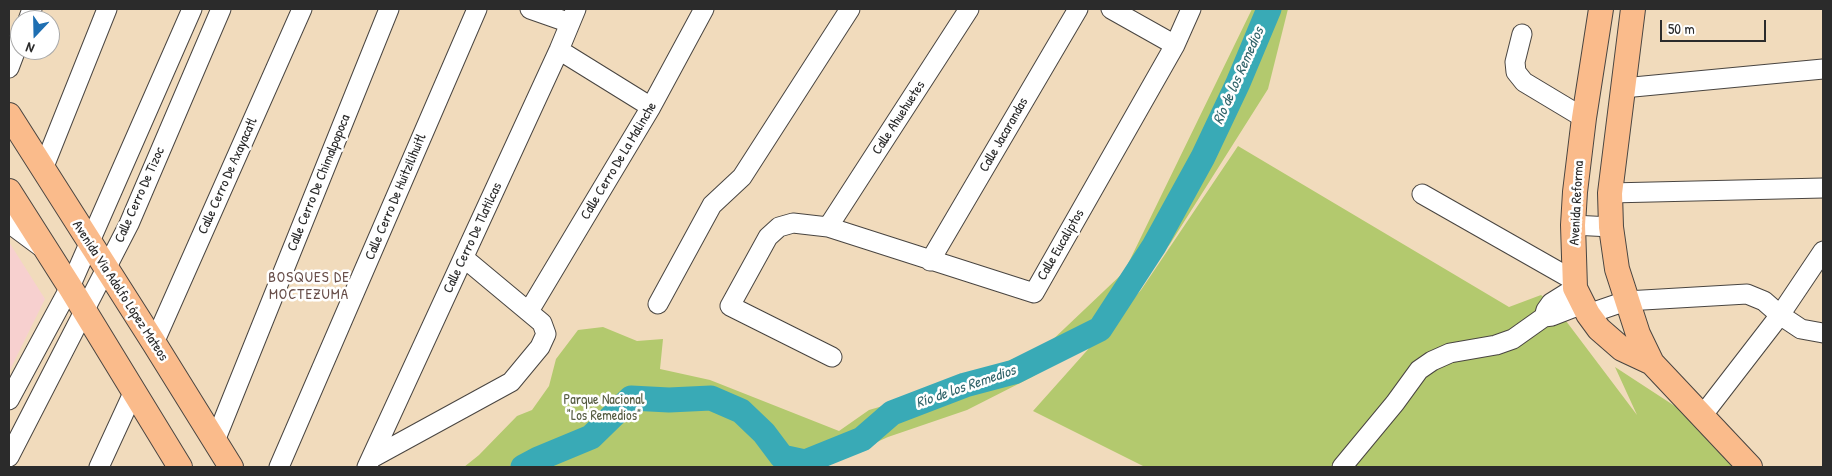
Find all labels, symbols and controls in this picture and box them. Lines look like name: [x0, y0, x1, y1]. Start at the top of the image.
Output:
north arrow: [10, 10, 60, 60]
scale bar: [1662, 10, 1768, 42]
text: 50 m: [1668, 18, 1695, 39]
water label: Río de los Remedios: [1210, 25, 1268, 127]
text: N: [23, 38, 37, 59]
street label: Calle Ahuehuetes: [869, 78, 929, 158]
street label: Calle Jacarandas: [976, 95, 1032, 175]
street label: Calle Cerro De La Malinche: [577, 99, 661, 223]
street label: Calle Cerro De Chimalpopoca: [284, 112, 354, 254]
street label: Calle Cerro De Axayacatl: [195, 115, 261, 237]
street label: Calle Cerro De Huitzilihuitl: [362, 131, 430, 263]
street label: Calle Cerro De Tizoc: [111, 145, 169, 245]
street label: Avenida Reforma: [1566, 160, 1588, 246]
street label: Calle Cerro De Tlatilcas: [440, 180, 506, 296]
street label: Calle Eucaliptos: [1034, 206, 1088, 284]
street label: Avenida Via Adolfo López Mateos: [68, 218, 172, 364]
district label: BOSQUES DE MOCTEZUMA: [267, 269, 351, 304]
water label: Río de los Remedios: [914, 362, 1018, 412]
park label: Parque Nacional "Los Remedios": [563, 392, 645, 424]

